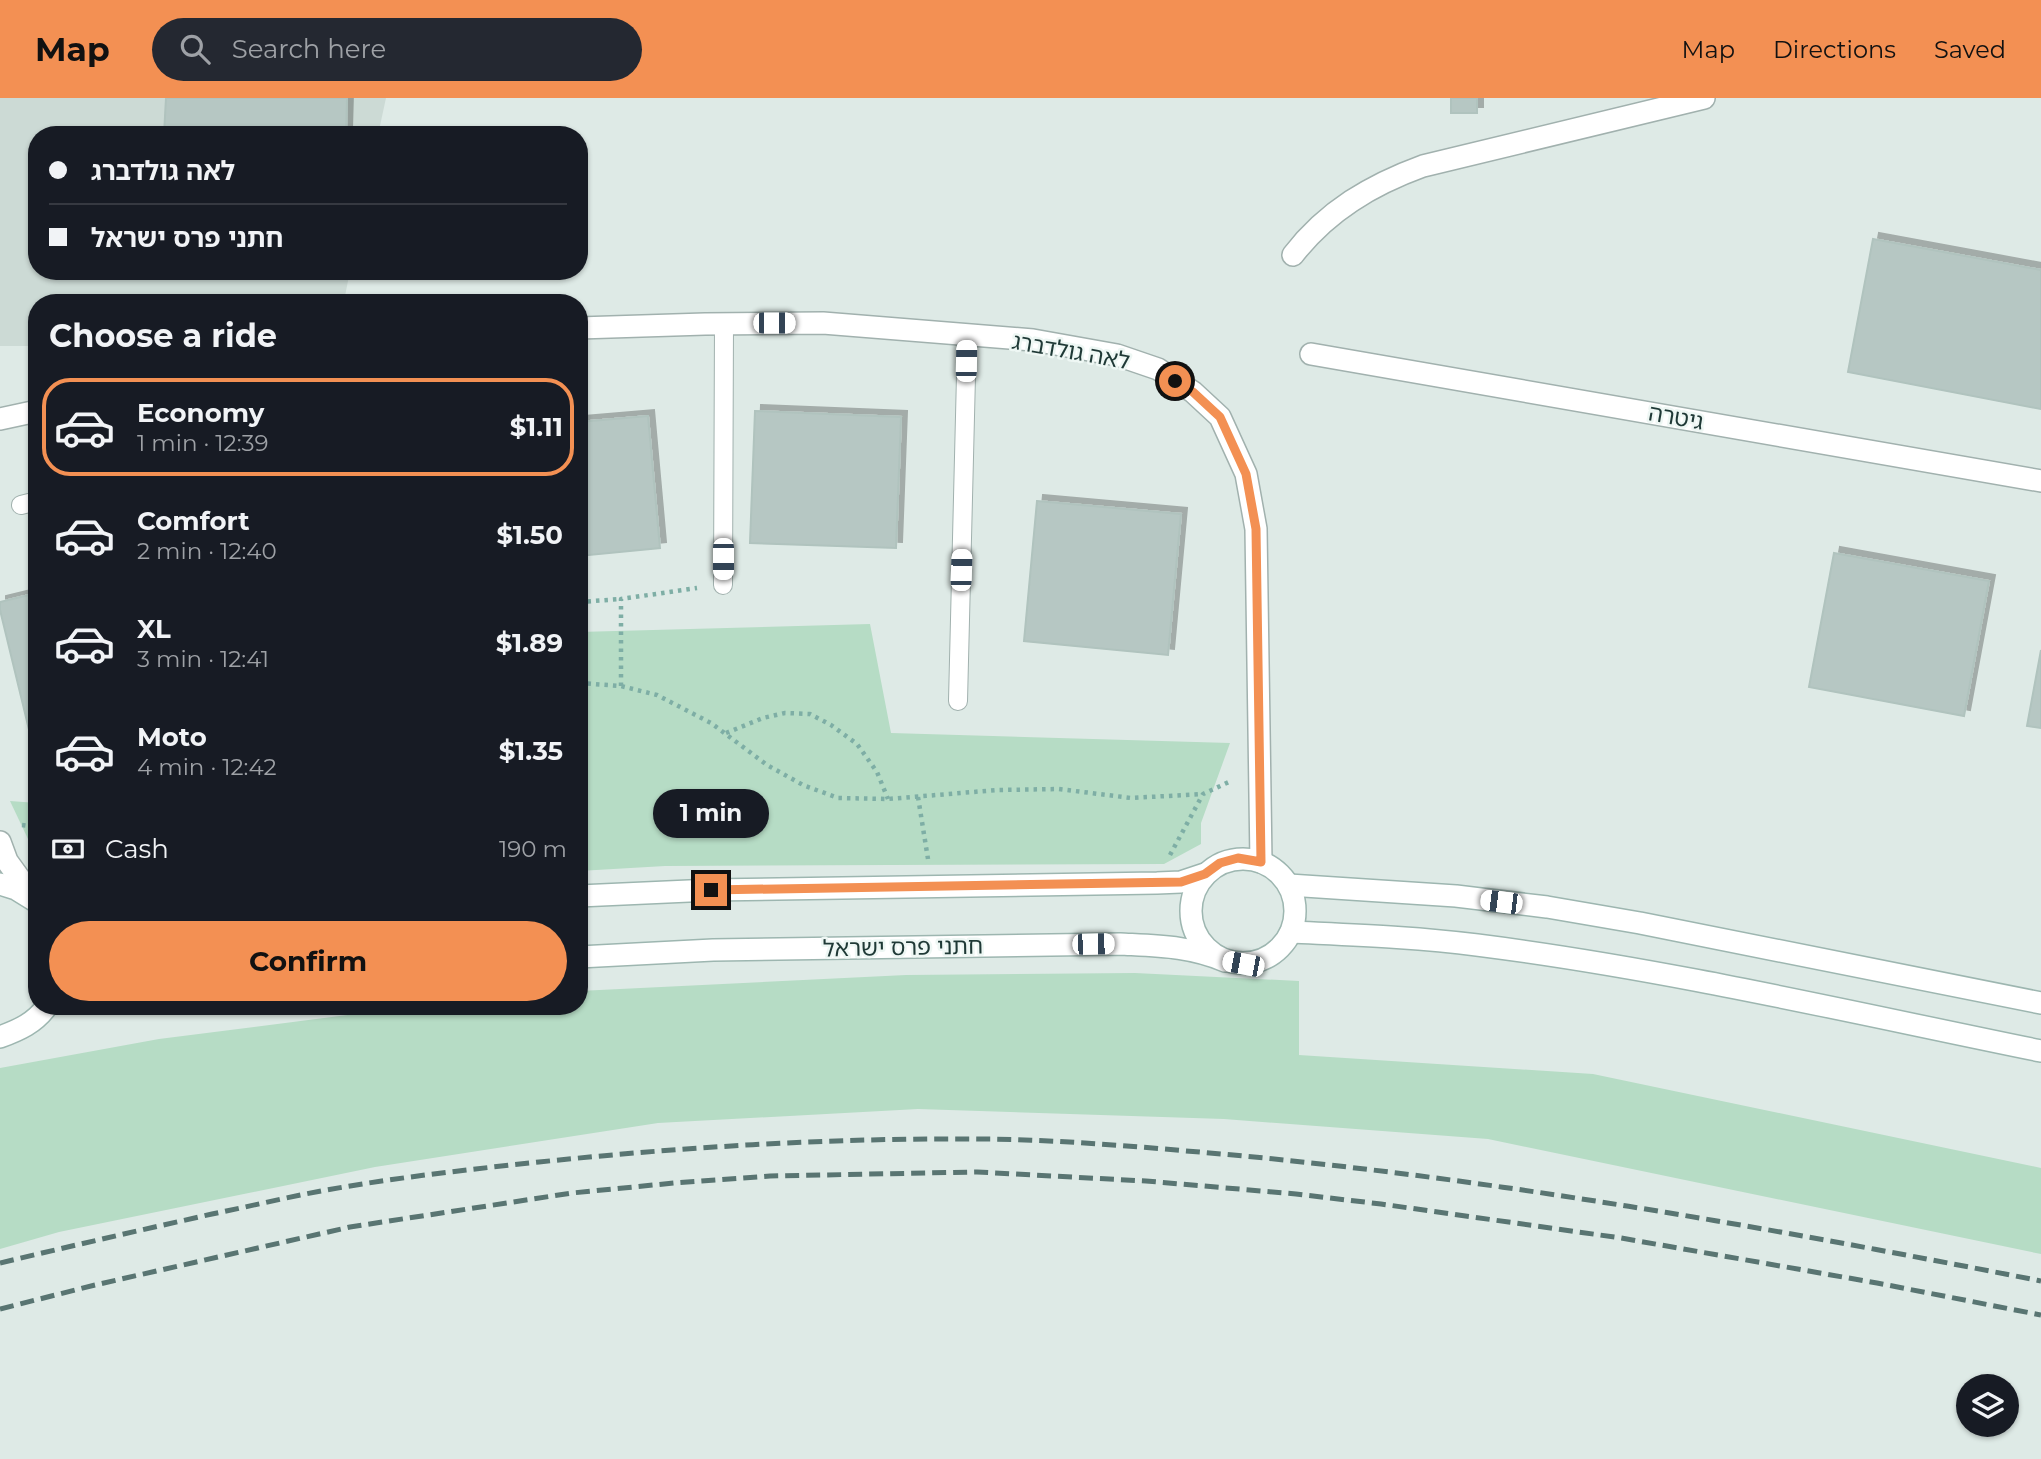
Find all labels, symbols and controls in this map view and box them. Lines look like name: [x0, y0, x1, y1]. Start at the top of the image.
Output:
search box: [152, 18, 642, 81]
text: Map: [35, 29, 110, 69]
icon: search: [176, 30, 214, 68]
text: Search here: [232, 33, 386, 65]
text: Map: [1682, 35, 1735, 64]
text: Directions: [1773, 35, 1896, 64]
text: Saved: [1934, 35, 2006, 64]
text: לאה גולדברג: [91, 155, 235, 187]
text: חתני פרס ישראל: [91, 222, 283, 254]
car: [754, 313, 796, 334]
text: Choose a ride: [49, 316, 277, 355]
street label: לאה גולדברג: [1010, 327, 1132, 375]
car: [956, 340, 977, 382]
route start: [1159, 365, 1191, 397]
icon: car: [53, 396, 116, 459]
text: Economy: [137, 397, 264, 429]
street label: גיטרה: [1646, 398, 1706, 436]
text: $1.11: [510, 411, 563, 443]
text: 1 min · 12:39: [137, 429, 269, 457]
icon: car: [53, 504, 116, 567]
text: Comfort: [137, 505, 249, 537]
text: $1.50: [497, 519, 563, 551]
text: 2 min · 12:40: [137, 537, 277, 565]
car: [713, 538, 734, 580]
car: [950, 549, 973, 591]
icon: car: [53, 612, 116, 675]
text: XL: [137, 613, 171, 645]
text: $1.89: [496, 627, 563, 659]
text: 3 min · 12:41: [137, 645, 269, 673]
icon: car: [53, 720, 116, 783]
text: Moto: [137, 721, 207, 753]
text: $1.35: [499, 735, 563, 767]
text: 4 min · 12:42: [137, 753, 277, 781]
callout: 1 min: [653, 788, 769, 838]
text: 1 min: [680, 799, 742, 827]
icon: cash: [49, 830, 87, 868]
text: Cash: [105, 833, 169, 865]
text: 190 m: [499, 835, 567, 863]
route end: [695, 874, 727, 906]
car: [1479, 889, 1524, 915]
button: Confirm: [49, 921, 567, 1001]
street label: חתני פרס ישראל: [823, 932, 983, 962]
car: [1072, 933, 1115, 955]
car: [1221, 950, 1266, 978]
map controls: [1956, 1374, 2019, 1437]
button: layers: [1956, 1374, 2019, 1437]

